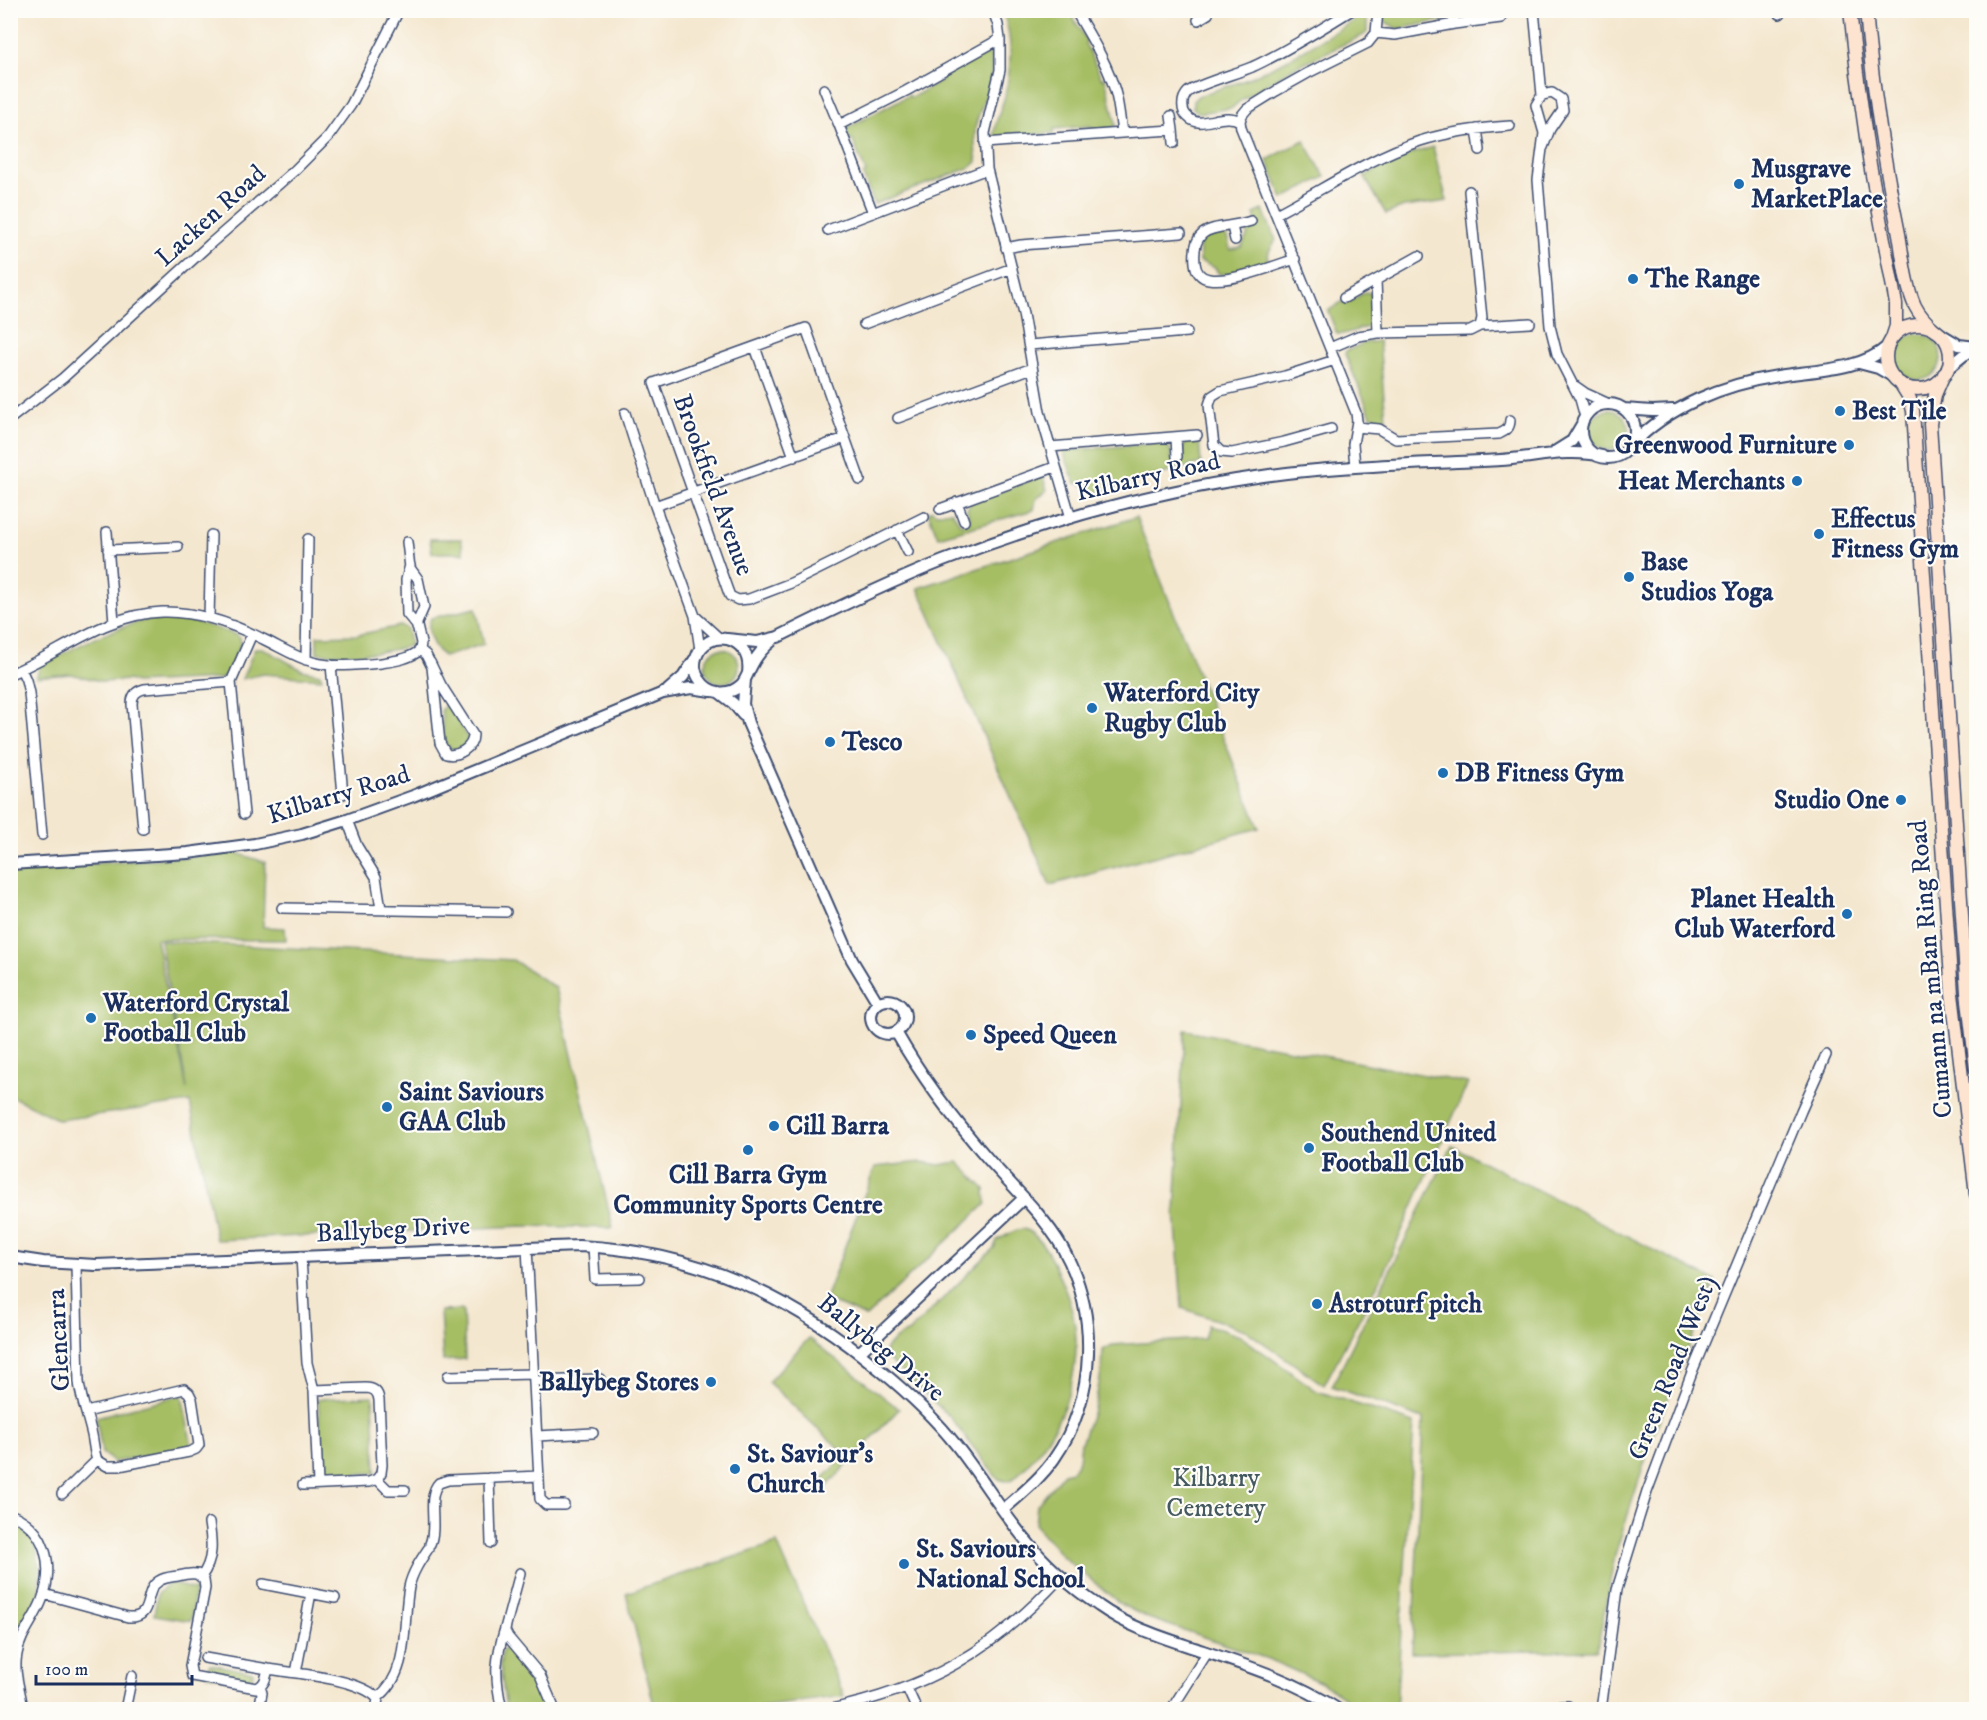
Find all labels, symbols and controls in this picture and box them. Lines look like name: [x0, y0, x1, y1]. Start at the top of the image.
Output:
place label: Musgrave MarketPlace: [1751, 153, 1883, 216]
street label: Lacken Road: [149, 158, 273, 274]
marker: Musgrave MarketPlace: [1732, 177, 1746, 191]
place label: The Range: [1644, 263, 1760, 296]
marker: The Range: [1626, 272, 1640, 286]
street label: Brookfield Avenue: [665, 390, 761, 580]
place label: Best Tile: [1852, 395, 1947, 428]
marker: Best Tile: [1833, 404, 1847, 418]
place label: Greenwood Furniture: [1615, 429, 1837, 462]
marker: Greenwood Furniture: [1842, 438, 1856, 452]
street label: Kilbarry Road: [1073, 444, 1223, 510]
place label: Heat Merchants: [1618, 465, 1785, 498]
marker: Heat Merchants: [1790, 474, 1804, 488]
place label: Effectus Fitness Gym: [1831, 503, 1960, 566]
marker: Effectus Fitness Gym: [1812, 527, 1826, 541]
place label: Base Studios Yoga: [1641, 546, 1774, 609]
marker: Base Studios Yoga: [1622, 570, 1636, 584]
place label: Waterford City Rugby Club: [1103, 677, 1260, 740]
marker: Waterford City Rugby Club: [1085, 701, 1099, 715]
place label: Tesco: [841, 726, 903, 759]
marker: Tesco: [823, 735, 837, 749]
place label: DB Fitness Gym: [1455, 757, 1625, 790]
street label: Kilbarry Road: [264, 758, 414, 832]
marker: DB Fitness Gym: [1436, 766, 1450, 780]
place label: Studio One: [1774, 784, 1889, 817]
marker: Studio One: [1894, 793, 1908, 807]
street label: Cumann na mBan Ring Road: [1902, 818, 1960, 1119]
place label: Planet Health Club Waterford: [1674, 883, 1836, 946]
marker: Planet Health Club Waterford: [1840, 907, 1854, 921]
place label: Waterford Crystal Football Club: [102, 987, 290, 1050]
marker: Waterford Crystal Football Club: [84, 1011, 98, 1025]
place label: Speed Queen: [983, 1019, 1117, 1052]
marker: Speed Queen: [964, 1028, 978, 1042]
place label: Saint Saviours GAA Club: [399, 1076, 544, 1139]
marker: Saint Saviours GAA Club: [380, 1100, 394, 1114]
place label: Cill Barra: [786, 1110, 890, 1143]
place label: Southend United Football Club: [1321, 1117, 1497, 1180]
marker: Cill Barra: [767, 1119, 781, 1133]
marker: Southend United Football Club: [1302, 1141, 1316, 1155]
marker: Cill Barra Gym Community Sports Centre: [741, 1143, 755, 1157]
place label: Cill Barra Gym Community Sports Centre: [613, 1159, 883, 1222]
street label: Ballybeg Drive: [315, 1209, 471, 1251]
street label: Green Road (West): [1621, 1271, 1725, 1465]
street label: Ballybeg Drive: [811, 1287, 951, 1409]
street label: Glencarra: [40, 1288, 78, 1392]
place label: Astroturf pitch: [1328, 1288, 1482, 1321]
marker: Astroturf pitch: [1310, 1297, 1324, 1311]
place label: Ballybeg Stores: [539, 1366, 699, 1399]
marker: Ballybeg Stores: [704, 1375, 718, 1389]
place label: St. Saviour's Church: [747, 1438, 874, 1501]
marker: St. Saviour's Church: [728, 1462, 742, 1476]
park label: Kilbarry Cemetery: [1166, 1462, 1266, 1525]
place label: St. Saviours National School: [916, 1533, 1086, 1596]
marker: St. Saviours National School: [897, 1557, 911, 1571]
scale bar: [36, 1648, 192, 1686]
text: 100 m: [45, 1659, 88, 1681]

